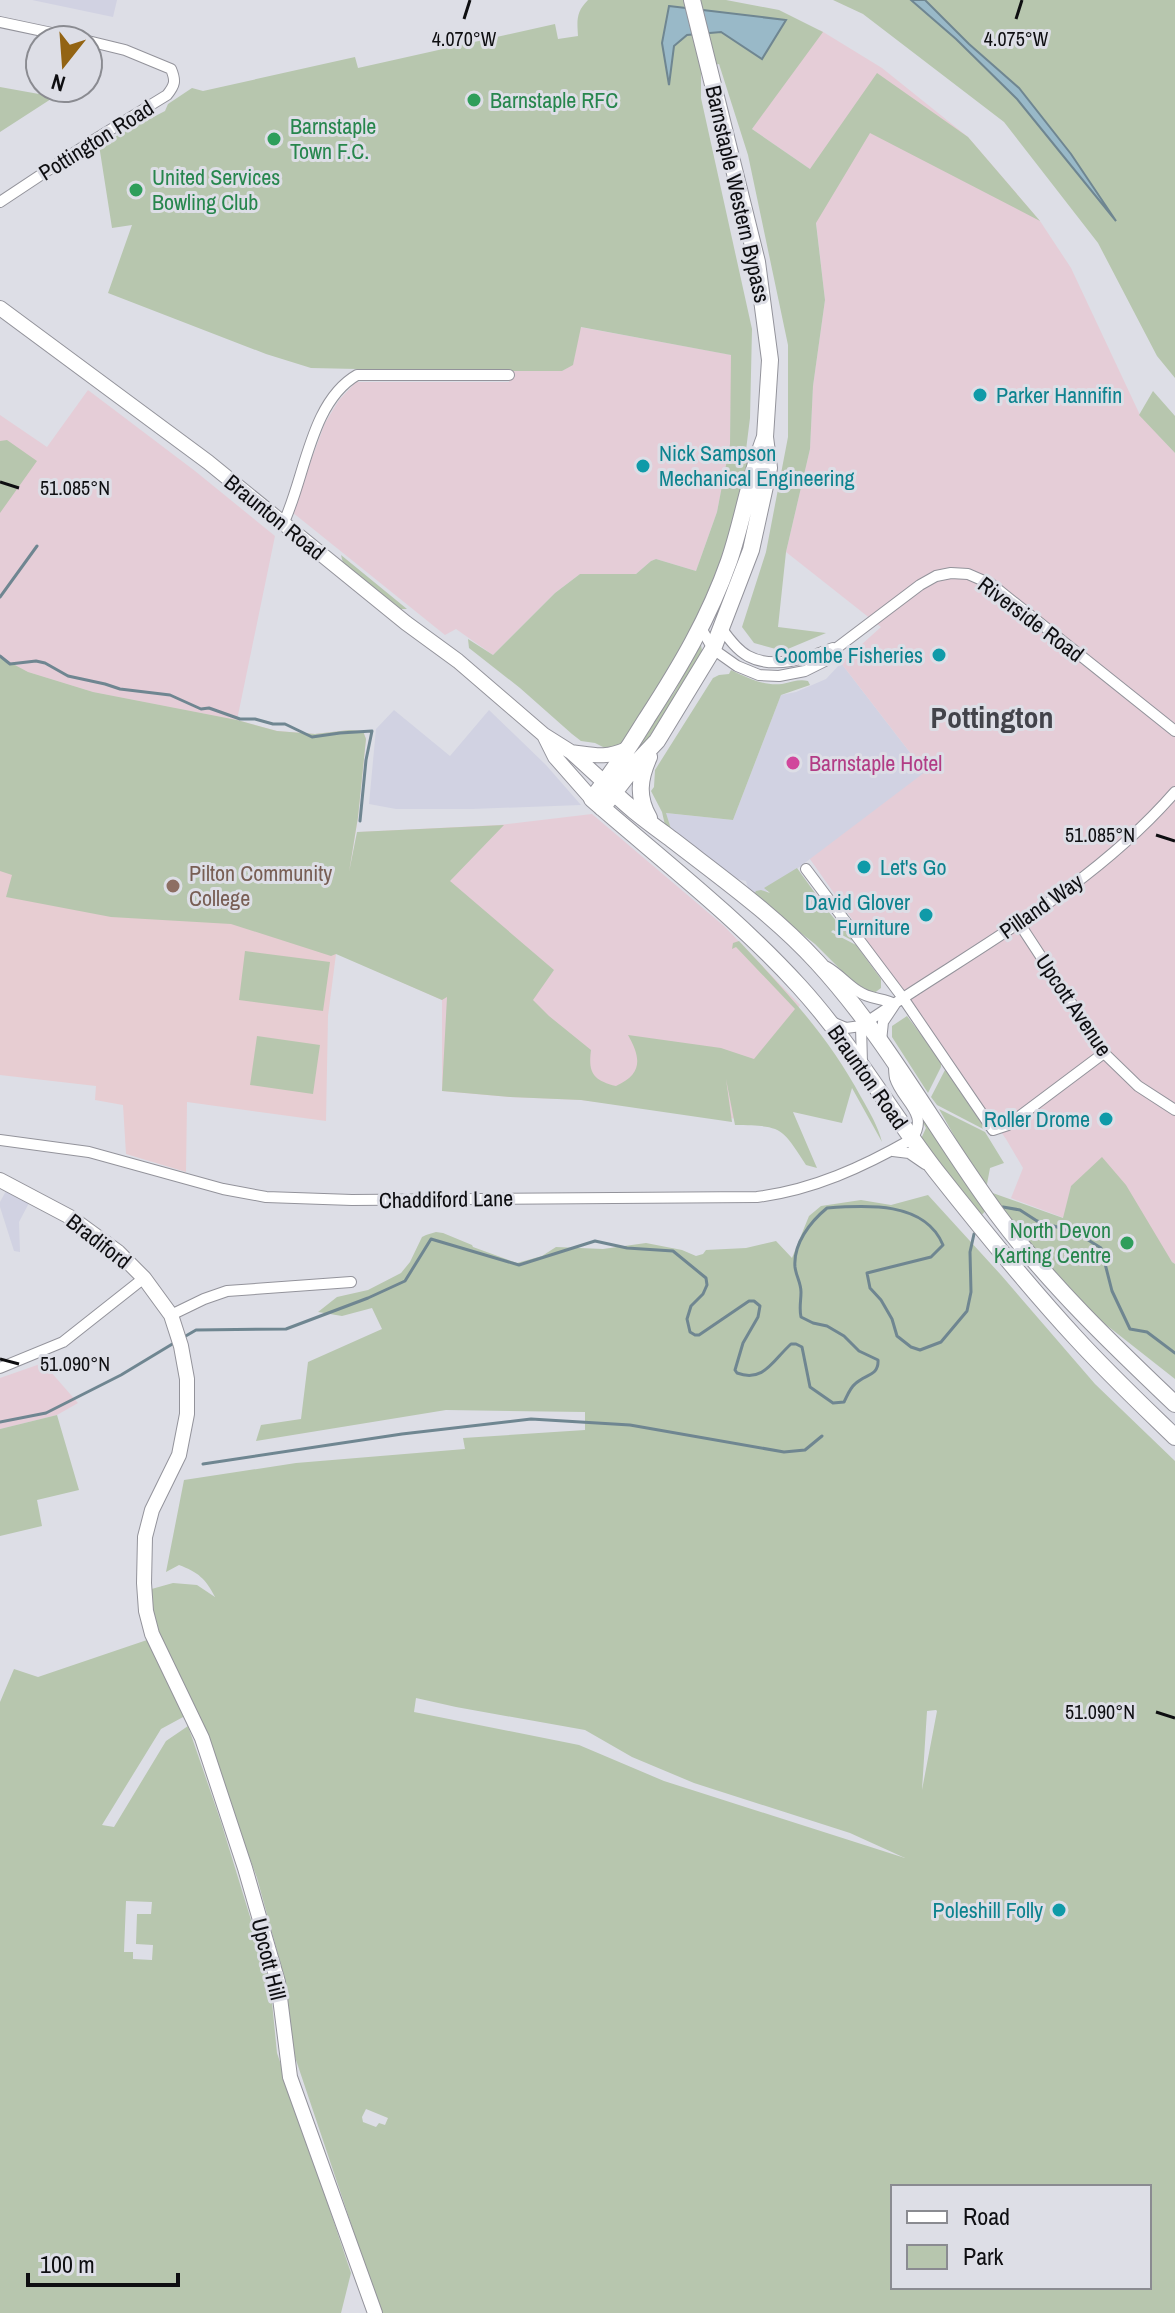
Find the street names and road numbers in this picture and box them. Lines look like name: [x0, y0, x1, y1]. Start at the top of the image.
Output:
street label: Barnstaple Western Bypass: [698, 82, 778, 306]
street label: Pottington Road: [33, 93, 159, 187]
street label: Braunton Road: [218, 467, 332, 567]
street label: Riverside Road: [972, 569, 1090, 669]
street label: Pilland Way: [993, 866, 1089, 946]
street label: Upcott Avenue: [1029, 948, 1119, 1062]
street label: Braunton Road: [821, 1019, 915, 1135]
street label: Chaddiford Lane: [379, 1183, 513, 1215]
street label: Bradiford: [61, 1206, 137, 1276]
street label: Upcott Hill: [244, 1915, 294, 2003]

